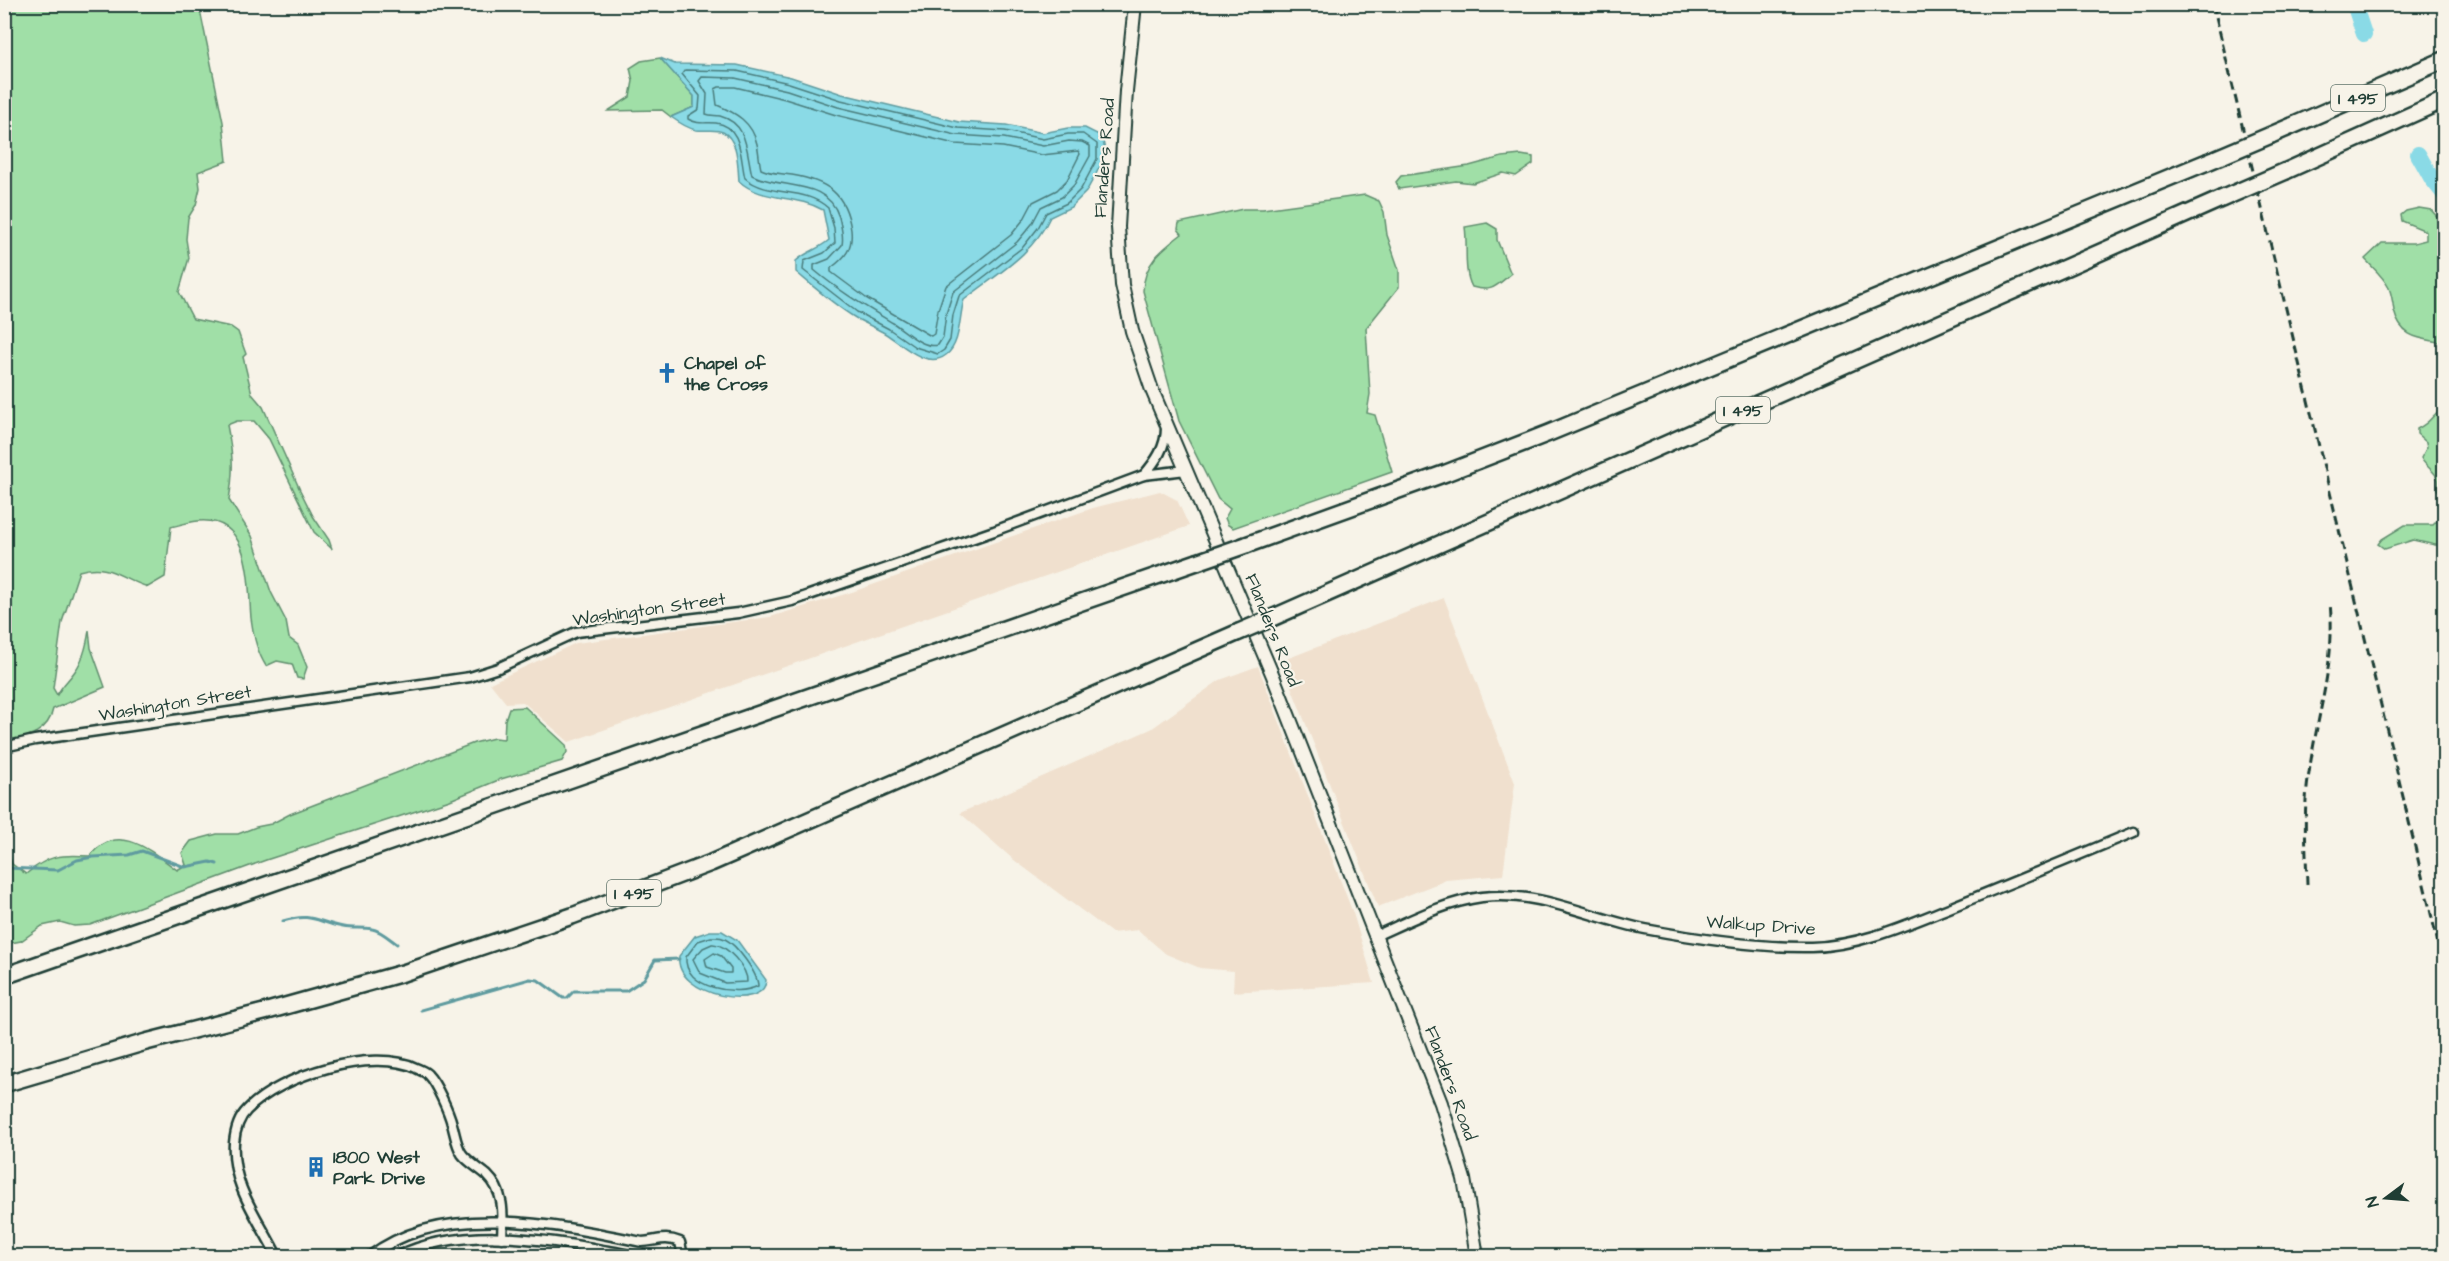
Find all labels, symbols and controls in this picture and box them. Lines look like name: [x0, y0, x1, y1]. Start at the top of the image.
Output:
road number: I 495: [2331, 85, 2385, 111]
street label: Flanders Road: [1088, 97, 1121, 219]
place label: Chapel of the Cross: [683, 351, 768, 397]
church icon: Chapel of the Cross: [655, 361, 679, 385]
road number: I 495: [1716, 397, 1770, 423]
street label: Flanders Road: [1238, 570, 1307, 690]
street label: Washington Street: [571, 586, 728, 634]
street label: Washington Street: [97, 679, 254, 729]
road number: I 495: [607, 880, 661, 906]
street label: Walkup Drive: [1705, 909, 1817, 942]
street label: Flanders Road: [1418, 1023, 1483, 1144]
place label: 1800 West Park Drive: [333, 1145, 425, 1191]
building icon: 1800 West Park Drive: [304, 1155, 328, 1179]
north arrow: [2356, 1168, 2416, 1228]
text: N: [2361, 1194, 2384, 1210]

